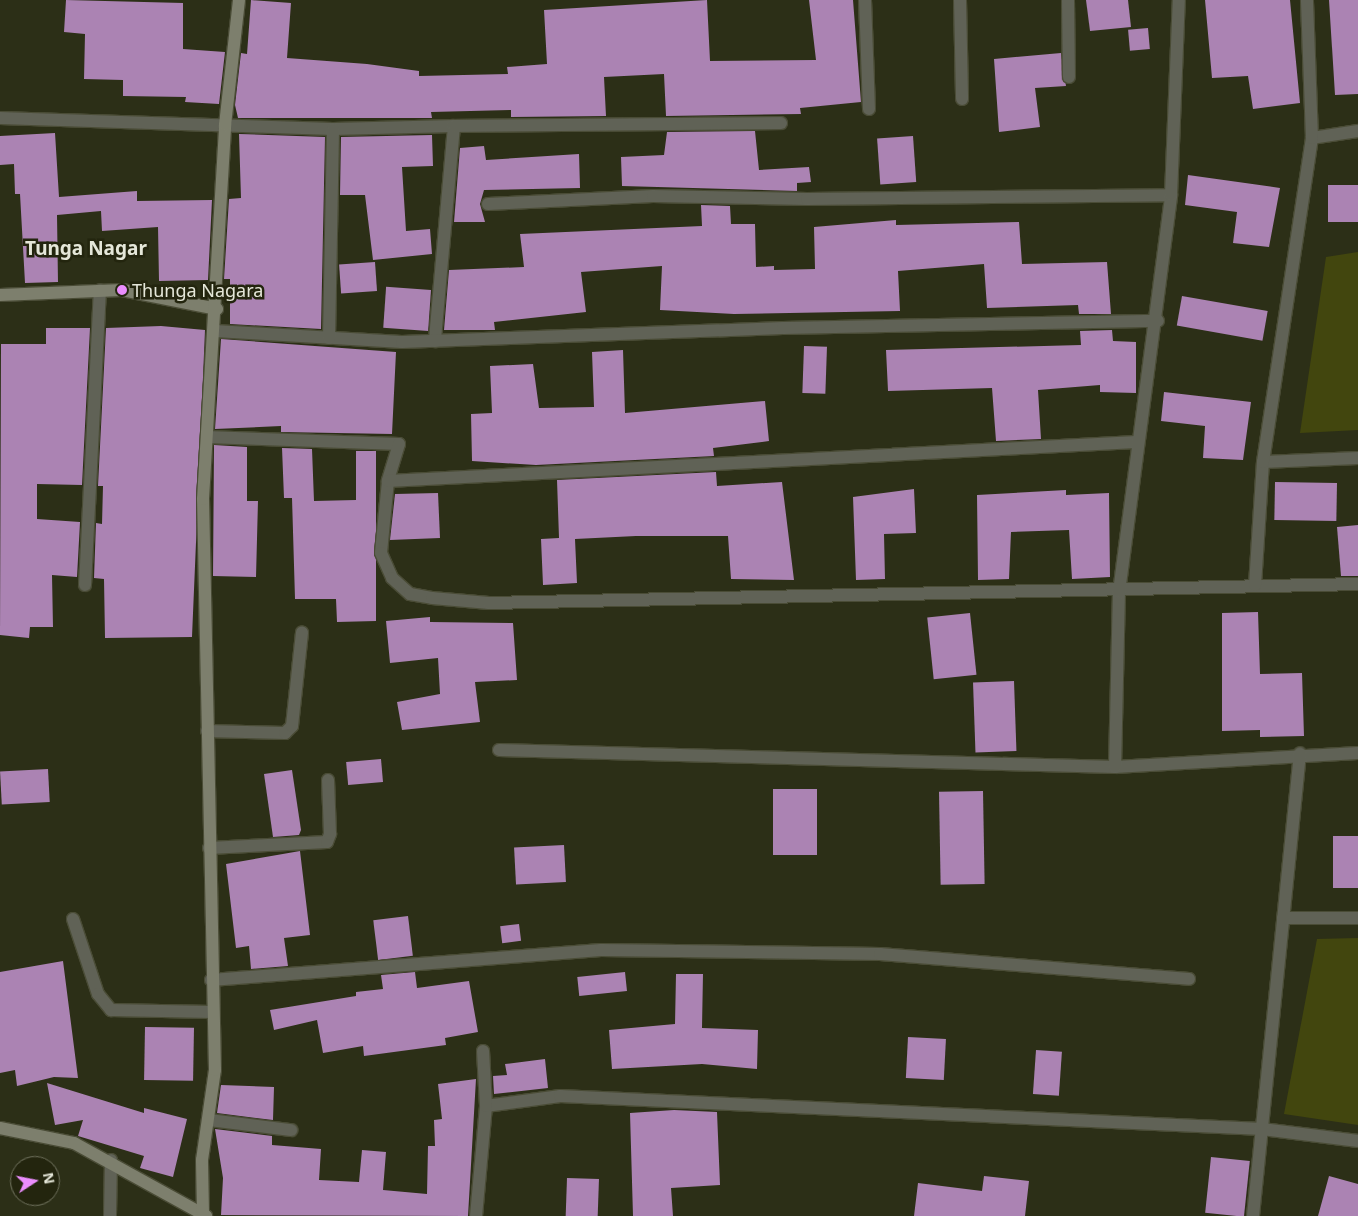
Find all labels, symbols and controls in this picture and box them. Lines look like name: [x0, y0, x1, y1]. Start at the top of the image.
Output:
district label: Tunga Nagar: [25, 238, 147, 260]
place label: Thunga Nagara: [132, 279, 263, 301]
marker: Thunga Nagara: [116, 284, 128, 296]
north arrow: [10, 1156, 60, 1206]
text: N: [39, 1171, 60, 1186]

